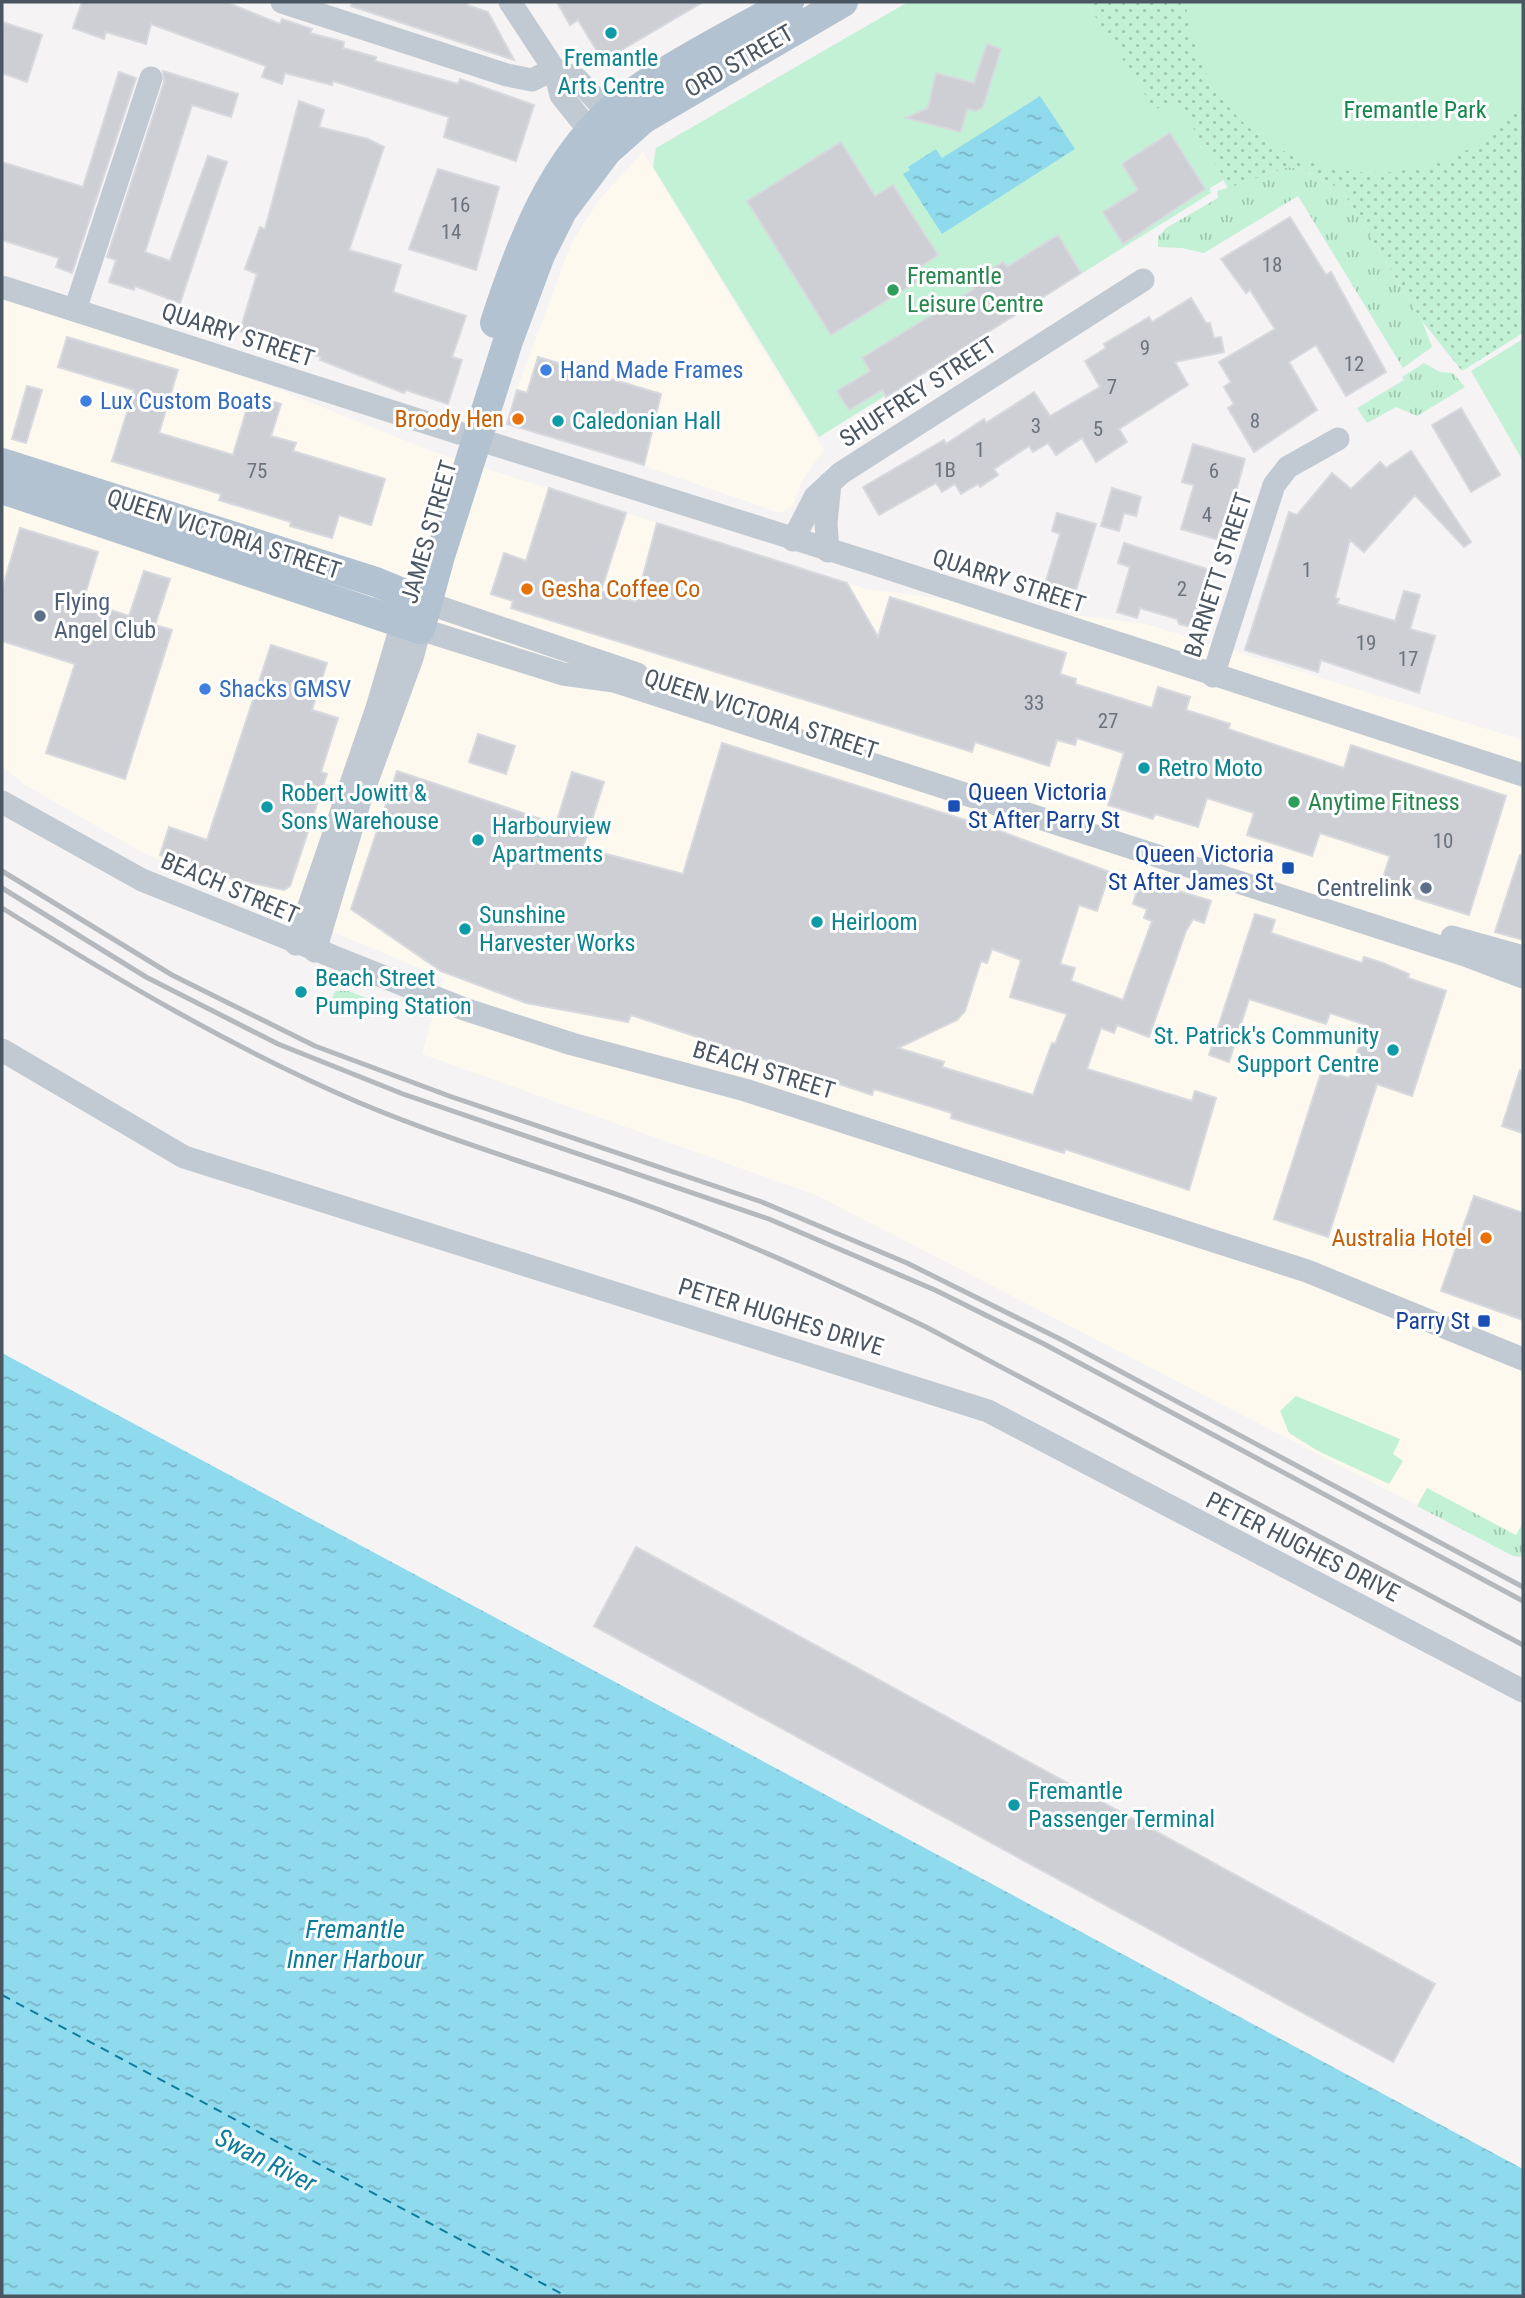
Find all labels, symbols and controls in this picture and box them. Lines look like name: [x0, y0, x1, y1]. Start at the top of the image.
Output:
street label: ORD STREET: [680, 19, 798, 103]
marker: Fremantle Arts Centre: [603, 25, 619, 41]
place label: Fremantle Arts Centre: [557, 44, 665, 100]
park label: Fremantle Park: [1344, 96, 1487, 124]
house number: 16: [450, 193, 470, 217]
house number: 14: [441, 220, 461, 244]
house number: 18: [1262, 253, 1282, 277]
place label: Fremantle Leisure Centre: [907, 262, 1044, 318]
marker: Fremantle Leisure Centre: [885, 282, 901, 298]
street label: QUARRY STREET: [158, 297, 318, 373]
street label: SHUFFREY STREET: [835, 331, 1001, 453]
house number: 9: [1140, 336, 1150, 360]
house number: 12: [1344, 352, 1364, 376]
place label: Hand Made Frames: [560, 356, 744, 384]
marker: Hand Made Frames: [538, 362, 554, 378]
house number: 7: [1107, 375, 1117, 399]
place label: Lux Custom Boats: [100, 387, 272, 415]
marker: Lux Custom Boats: [78, 393, 94, 409]
place label: Broody Hen: [395, 405, 504, 433]
place label: Caledonian Hall: [572, 407, 721, 435]
house number: 8: [1250, 409, 1260, 433]
marker: Broody Hen: [510, 411, 526, 427]
marker: Caledonian Hall: [550, 413, 566, 429]
house number: 3: [1031, 414, 1041, 438]
house number: 5: [1093, 417, 1103, 441]
house number: 1: [975, 438, 985, 462]
street label: JAMES STREET: [395, 457, 463, 607]
house number: 1B: [934, 458, 956, 482]
house number: 75: [247, 459, 267, 483]
house number: 6: [1209, 459, 1219, 483]
street label: QUEEN VICTORIA STREET: [104, 483, 344, 585]
street label: BARNETT STREET: [1178, 489, 1258, 661]
house number: 4: [1202, 503, 1212, 527]
street label: QUARRY STREET: [929, 543, 1089, 619]
house number: 1: [1302, 558, 1312, 582]
place label: Gesha Coffee Co: [541, 575, 700, 603]
house number: 2: [1177, 577, 1187, 601]
marker: Gesha Coffee Co: [519, 581, 535, 597]
place label: Flying Angel Club: [54, 588, 156, 644]
marker: Flying Angel Club: [32, 608, 48, 624]
house number: 19: [1356, 631, 1376, 655]
house number: 17: [1398, 647, 1418, 671]
street label: QUEEN VICTORIA STREET: [641, 663, 881, 765]
place label: Shacks GMSV: [219, 675, 351, 703]
marker: Shacks GMSV: [197, 681, 213, 697]
house number: 33: [1024, 691, 1044, 715]
house number: 27: [1098, 709, 1118, 733]
place label: Retro Moto: [1158, 754, 1263, 782]
marker: Retro Moto: [1136, 760, 1152, 776]
place label: Queen Victoria St After Parry St: [968, 778, 1120, 834]
place label: Robert Jowitt & Sons Warehouse: [281, 779, 439, 835]
place label: Anytime Fitness: [1308, 788, 1460, 816]
marker: Anytime Fitness: [1286, 794, 1302, 810]
marker: Queen Victoria St After Parry St: [946, 798, 962, 814]
marker: Robert Jowitt & Sons Warehouse: [259, 799, 275, 815]
place label: Harbourview Apartments: [492, 812, 611, 868]
house number: 10: [1433, 829, 1453, 853]
marker: Harbourview Apartments: [470, 832, 486, 848]
place label: Queen Victoria St After James St: [1108, 840, 1274, 896]
street label: BEACH STREET: [157, 846, 303, 930]
marker: Queen Victoria St After James St: [1280, 860, 1296, 876]
place label: Centrelink: [1317, 874, 1412, 902]
marker: Centrelink: [1418, 880, 1434, 896]
place label: Sunshine Harvester Works: [479, 901, 635, 957]
place label: Heirloom: [831, 908, 918, 936]
marker: Heirloom: [809, 914, 825, 930]
marker: Sunshine Harvester Works: [457, 921, 473, 937]
place label: Beach Street Pumping Station: [315, 964, 472, 1020]
marker: Beach Street Pumping Station: [293, 984, 309, 1000]
place label: St. Patrick's Community Support Centre: [1154, 1022, 1379, 1078]
street label: BEACH STREET: [690, 1035, 838, 1105]
marker: St. Patrick's Community Support Centre: [1385, 1042, 1401, 1058]
place label: Australia Hotel: [1331, 1224, 1472, 1252]
marker: Australia Hotel: [1478, 1230, 1494, 1246]
street label: PETER HUGHES DRIVE: [675, 1272, 887, 1362]
place label: Parry St: [1395, 1307, 1470, 1335]
marker: Parry St: [1476, 1313, 1492, 1329]
street label: PETER HUGHES DRIVE: [1202, 1486, 1404, 1608]
place label: Fremantle Passenger Terminal: [1028, 1777, 1215, 1833]
marker: Fremantle Passenger Terminal: [1006, 1797, 1022, 1813]
water label: Fremantle Inner Harbour: [287, 1914, 425, 1974]
water label: Swan River: [211, 2122, 323, 2199]

